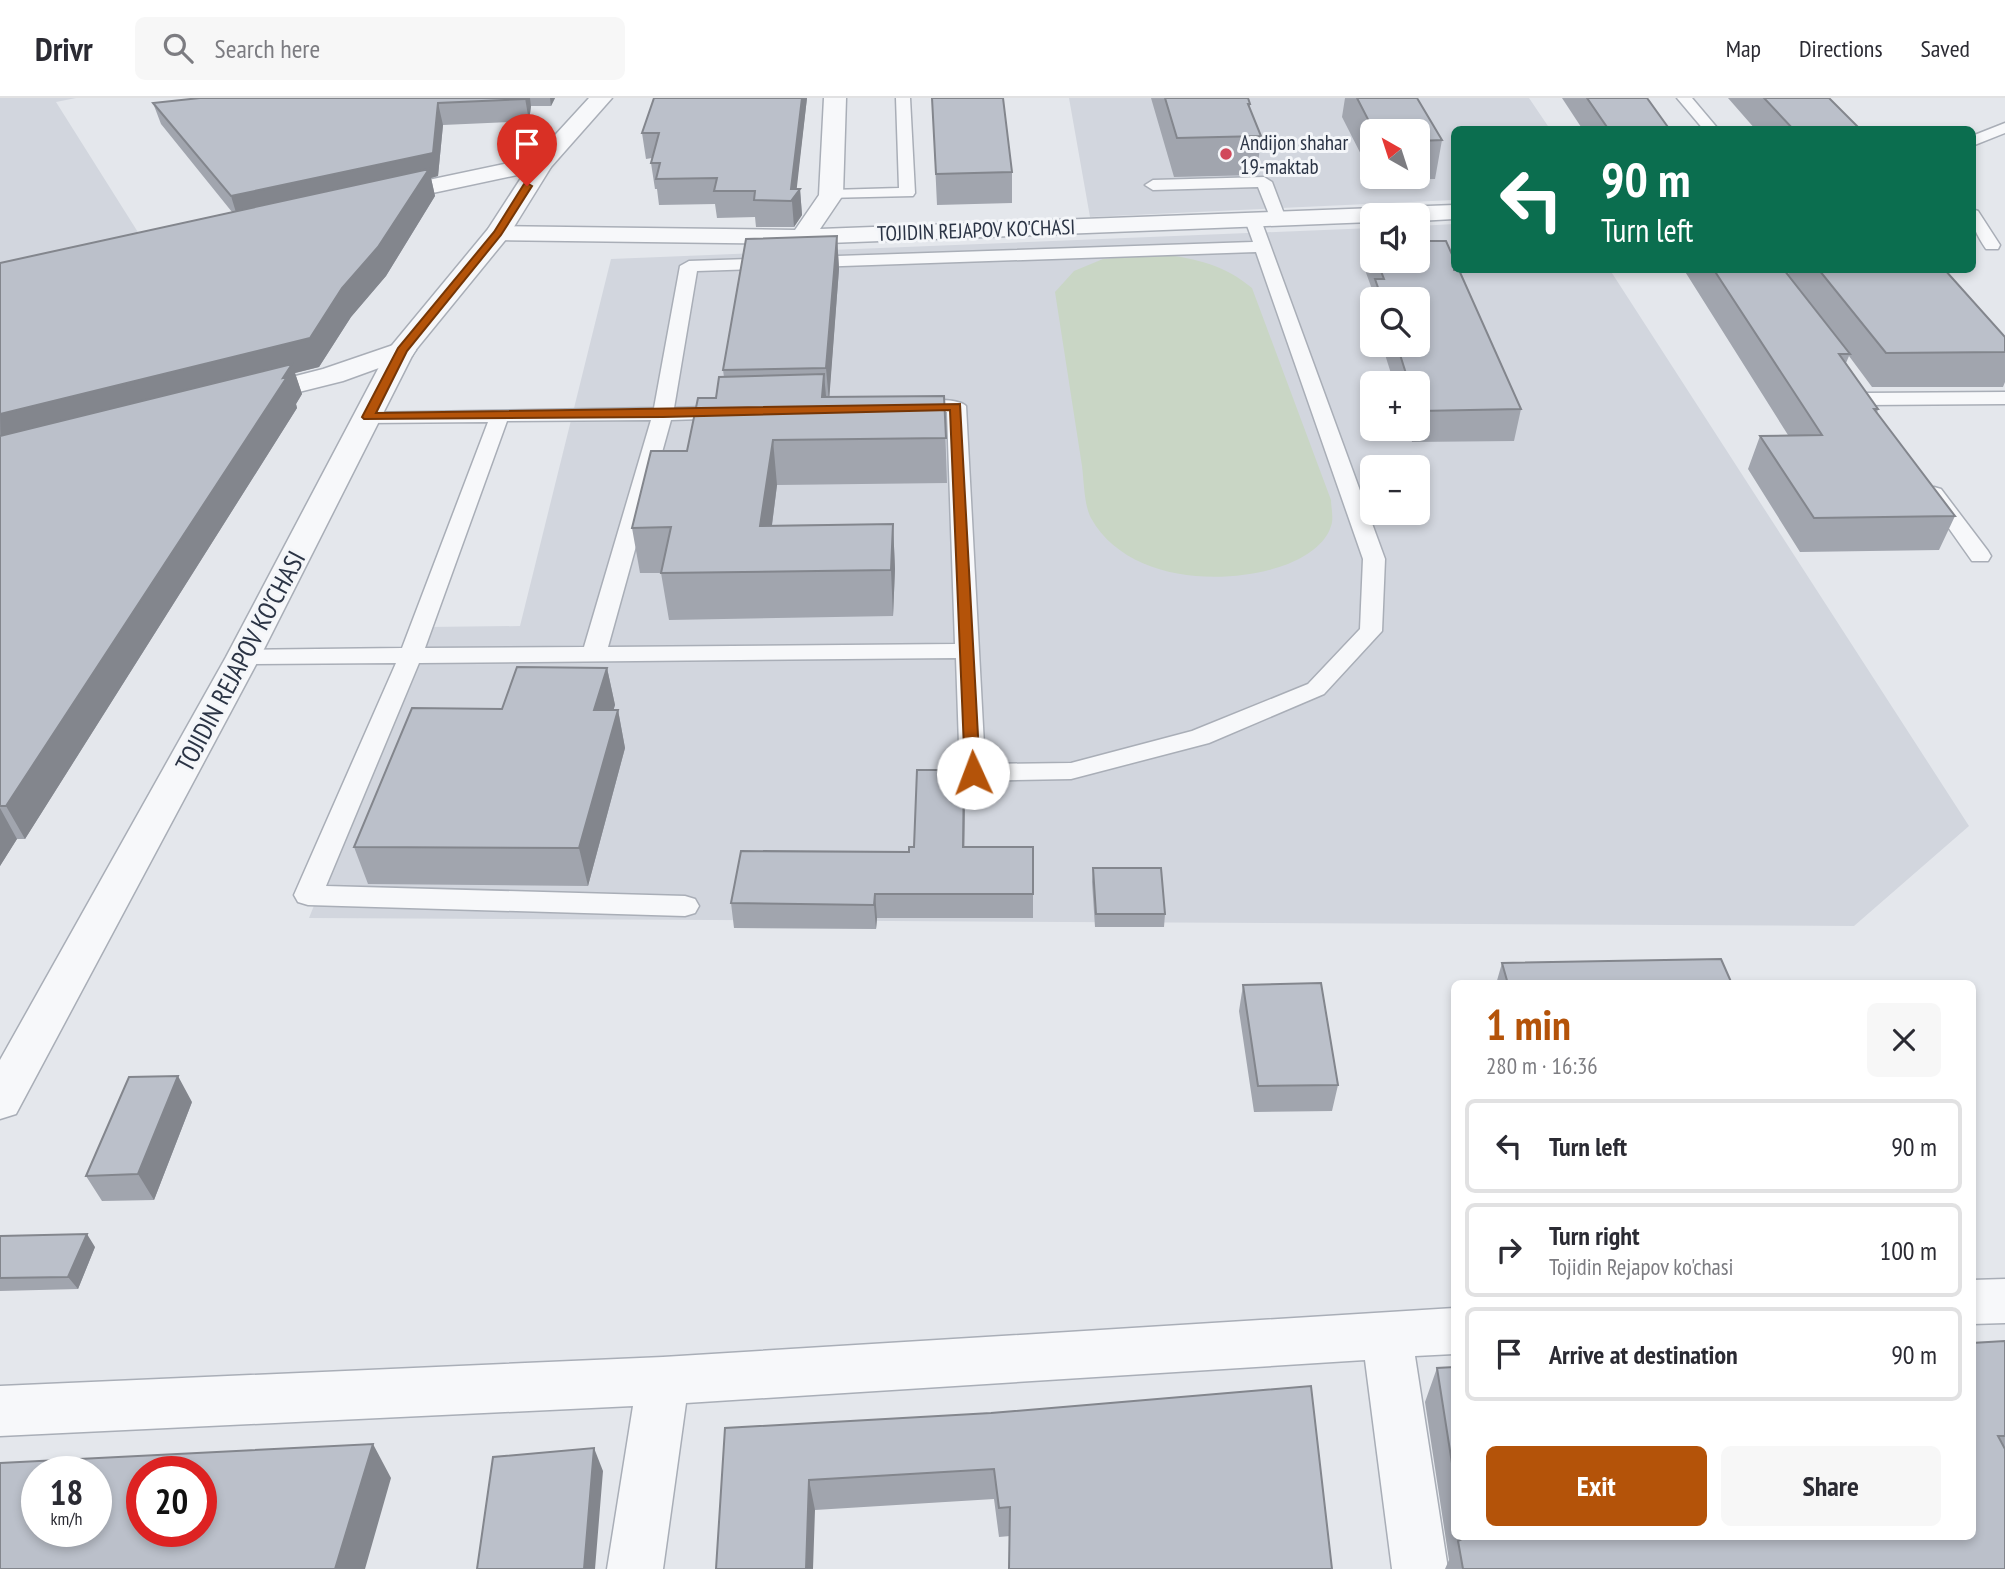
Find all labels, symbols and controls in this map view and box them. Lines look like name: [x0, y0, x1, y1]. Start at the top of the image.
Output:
search box: [135, 17, 625, 80]
text: Drivr: [35, 27, 93, 70]
icon: search: [159, 29, 197, 67]
text: Search here: [215, 32, 320, 65]
text: Map: [1726, 33, 1761, 64]
text: Directions: [1799, 33, 1883, 64]
text: Saved: [1921, 33, 1970, 64]
pin: [497, 114, 557, 186]
north arrow: [1360, 119, 1430, 189]
map controls: [1360, 119, 1430, 525]
icon: arrive: [508, 125, 546, 163]
place label: Andijon shahar 19-maktab: [1240, 129, 1348, 180]
marker: Andijon shahar 19-maktab: [1218, 146, 1234, 162]
text: 90 m: [1601, 147, 1690, 211]
icon: left: [1486, 154, 1577, 245]
button: sound: [1360, 203, 1430, 273]
text: Turn left: [1601, 209, 1693, 251]
street label: TOJIDIN REJAPOV KO'CHASI: [876, 213, 1076, 247]
button: search: [1360, 287, 1430, 357]
button: +: [1360, 371, 1430, 441]
button: −: [1360, 455, 1430, 525]
street label: TOJIDIN REJAPOV KO'CHASI: [168, 545, 312, 777]
position arrow: [936, 736, 1010, 810]
text: 1 min: [1486, 997, 1571, 1052]
button: close: [1867, 1003, 1941, 1077]
text: 280 m · 16:36: [1486, 1051, 1598, 1080]
icon: left: [1490, 1127, 1528, 1165]
text: Turn left: [1549, 1130, 1627, 1163]
text: 90 m: [1891, 1130, 1937, 1163]
text: Turn right: [1549, 1219, 1640, 1252]
icon: right: [1490, 1231, 1528, 1269]
text: 100 m: [1879, 1234, 1937, 1267]
text: Tojidin Rejapov ko'chasi: [1549, 1252, 1733, 1281]
icon: arrive: [1490, 1335, 1528, 1373]
text: Arrive at destination: [1549, 1338, 1738, 1371]
text: 90 m: [1891, 1338, 1937, 1371]
button: Exit: [1486, 1446, 1707, 1526]
button: Share: [1721, 1446, 1941, 1526]
speed limit sign: 20: [126, 1456, 217, 1547]
text: 18: [50, 1469, 83, 1515]
text: km/h: [51, 1507, 82, 1530]

